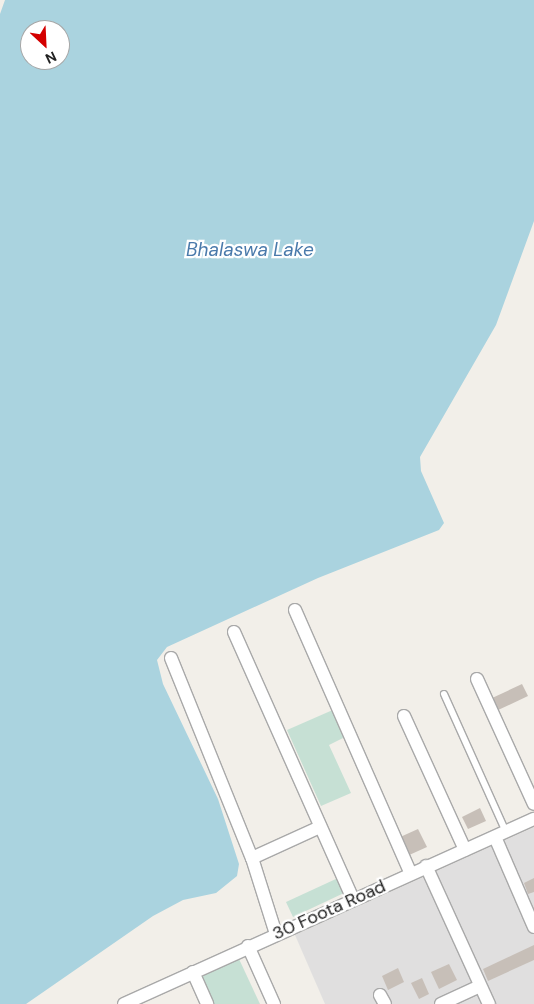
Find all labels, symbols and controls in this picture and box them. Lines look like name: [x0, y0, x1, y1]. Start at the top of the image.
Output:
north arrow: [20, 20, 70, 70]
text: N: [42, 47, 59, 68]
water label: Bhalaswa Lake: [186, 239, 314, 261]
street label: 30 Foota Road: [269, 875, 389, 945]

